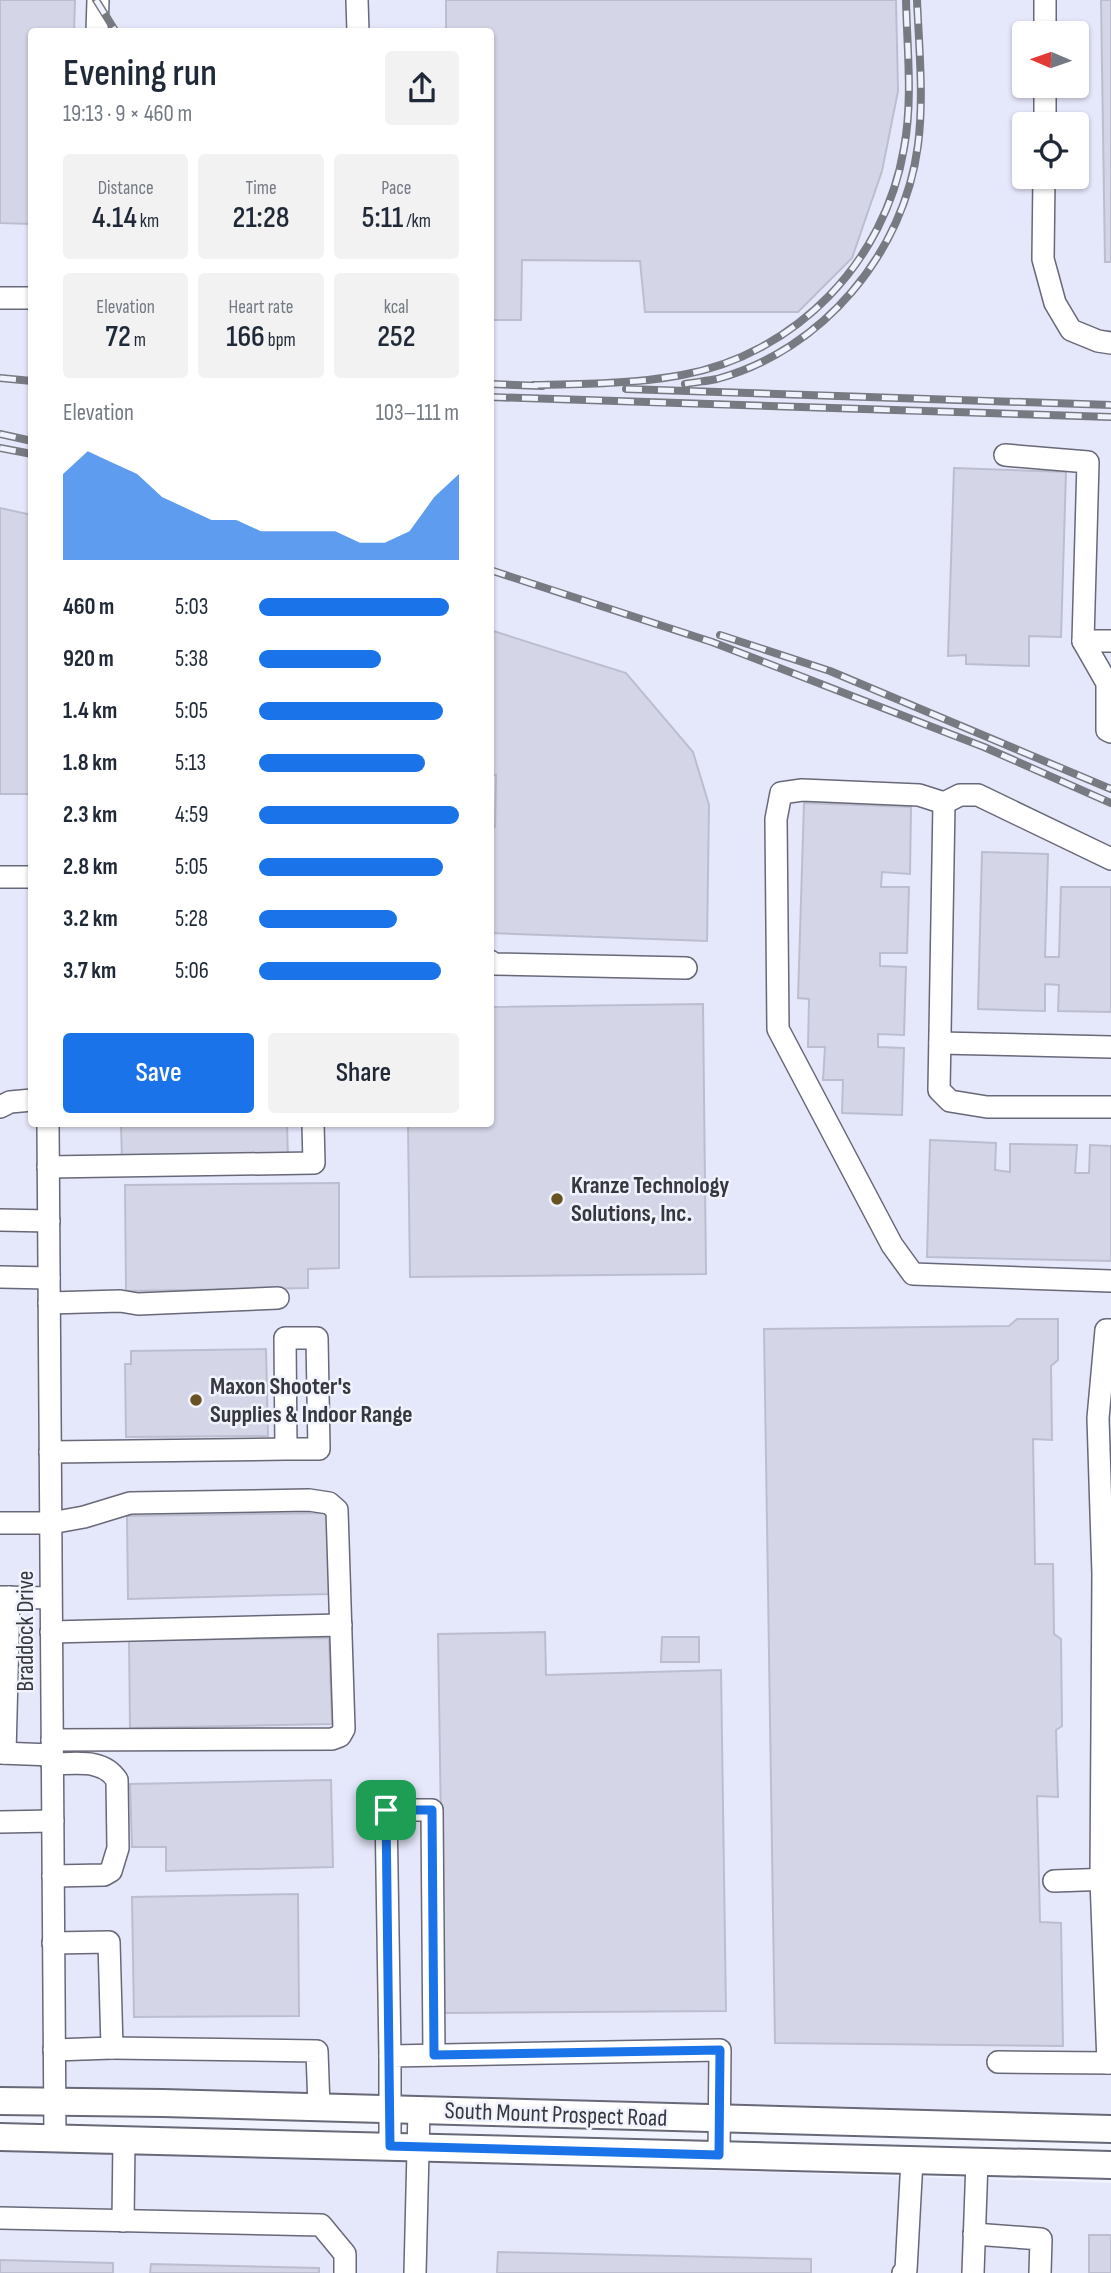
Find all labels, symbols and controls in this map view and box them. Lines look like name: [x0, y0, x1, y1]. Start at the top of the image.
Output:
north arrow: [1012, 21, 1088, 98]
map controls: [1012, 21, 1089, 189]
text: Evening run: [63, 51, 217, 96]
button: share: [385, 51, 459, 125]
text: 19:13 · 9 × 460 m: [63, 100, 192, 128]
button: locate: [1012, 112, 1089, 189]
text: Distance: [98, 177, 154, 200]
text: Time: [245, 177, 277, 200]
text: Pace: [381, 177, 411, 200]
text: 4.14: [92, 200, 137, 236]
text: 21:28: [233, 200, 289, 236]
text: 5:11: [362, 200, 403, 236]
text: km: [137, 210, 159, 233]
text: /km: [403, 210, 431, 233]
text: Elevation: [96, 296, 155, 319]
text: Heart rate: [229, 296, 293, 319]
text: kcal: [384, 296, 409, 319]
text: 72: [105, 319, 131, 355]
text: 166: [226, 319, 265, 355]
text: 252: [377, 319, 415, 355]
text: m: [131, 329, 146, 352]
text: bpm: [265, 329, 296, 352]
text: Elevation: [63, 399, 134, 427]
text: 103–111 m: [376, 399, 459, 427]
text: 460 m: [63, 593, 114, 621]
text: 5:03: [175, 593, 208, 621]
text: 920 m: [63, 645, 114, 673]
text: 5:38: [175, 645, 208, 673]
text: 1.4 km: [63, 697, 117, 725]
text: 5:05: [175, 697, 208, 725]
text: 1.8 km: [63, 749, 117, 777]
text: 5:13: [175, 749, 206, 777]
text: 2.3 km: [63, 801, 117, 829]
text: 4:59: [175, 801, 208, 829]
text: 2.8 km: [63, 853, 118, 881]
text: 5:05: [175, 853, 208, 881]
text: 3.2 km: [63, 905, 118, 933]
text: 5:28: [175, 905, 208, 933]
text: 3.7 km: [63, 957, 116, 985]
text: 5:06: [175, 957, 209, 985]
button: Save: [63, 1033, 254, 1113]
button: Share: [268, 1033, 459, 1113]
place label: Kranze Technology Solutions, Inc.: [571, 1171, 729, 1228]
marker: Kranze Technology Solutions, Inc.: [549, 1191, 565, 1207]
place label: Maxon Shooter's Supplies & Indoor Range: [210, 1372, 413, 1429]
marker: Maxon Shooter's Supplies & Indoor Range: [188, 1392, 204, 1408]
street label: Braddock Drive: [11, 1571, 40, 1691]
pin: [356, 1780, 416, 1840]
icon: arrive: [367, 1791, 405, 1829]
street label: South Mount Prospect Road: [444, 2096, 668, 2133]

